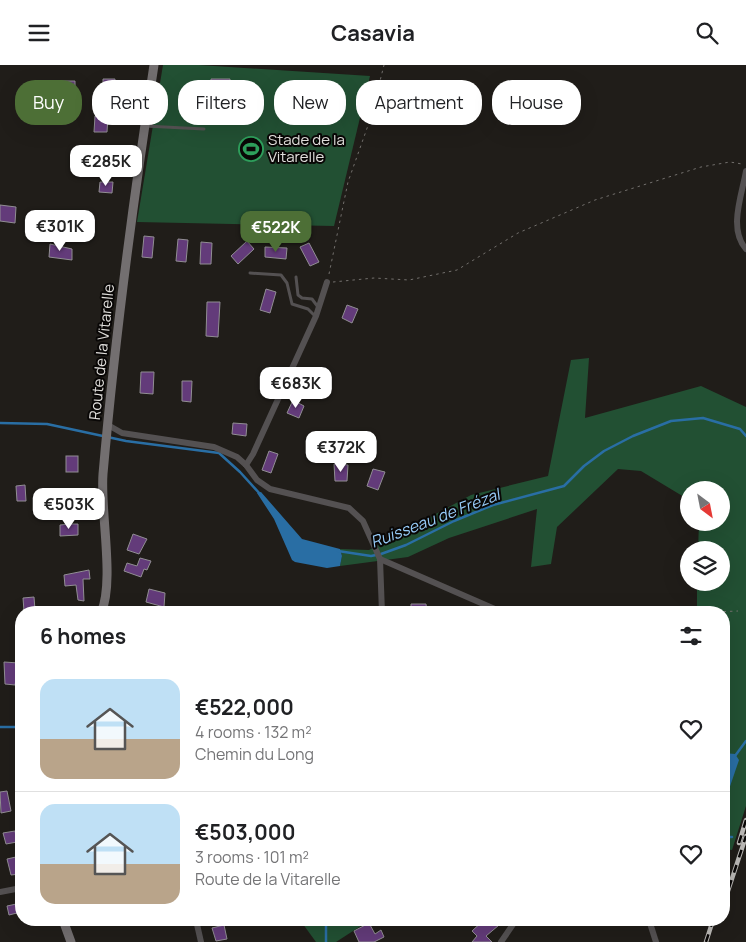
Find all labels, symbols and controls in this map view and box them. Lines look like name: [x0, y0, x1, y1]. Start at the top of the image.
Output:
text: Casavia: [331, 18, 415, 48]
icon: menu: [25, 19, 53, 47]
icon: search: [693, 19, 721, 47]
chip: Buy: [15, 80, 82, 125]
chip: Rent: [92, 80, 168, 125]
chip: Filters: [178, 80, 264, 125]
chip: New: [274, 80, 346, 125]
chip: Apartment: [356, 80, 482, 125]
chip: House: [492, 80, 581, 125]
place label: Stade de la Vitarelle: [268, 129, 345, 167]
sports icon: Stade de la Vitarelle: [238, 136, 264, 162]
pin: €285K: [71, 145, 141, 187]
text: €285K: [81, 150, 131, 172]
pin: €301K: [25, 209, 95, 252]
pin: €522K: [241, 211, 311, 253]
text: €301K: [36, 215, 84, 237]
text: €522K: [251, 216, 301, 238]
street label: Route de la Vitarelle: [84, 283, 119, 421]
pin: €683K: [261, 367, 331, 409]
text: €683K: [271, 372, 321, 394]
pin: €372K: [306, 431, 376, 473]
text: €372K: [317, 436, 365, 458]
north arrow: [680, 481, 730, 531]
map controls: [680, 481, 730, 591]
water label: Ruisseau de Frézal: [367, 482, 505, 553]
pin: €503K: [34, 487, 104, 530]
text: €503K: [44, 493, 94, 515]
button: layers: [680, 541, 730, 591]
text: 6 homes: [40, 622, 126, 650]
icon: filters: [677, 622, 705, 650]
text: €522,000: [195, 693, 294, 721]
icon: home: [80, 699, 140, 759]
icon: heart: [677, 715, 705, 743]
text: 4 rooms · 132 m²: [195, 721, 312, 743]
text: Chemin du Long: [195, 743, 314, 765]
text: €503,000: [195, 818, 296, 846]
icon: home: [80, 824, 140, 884]
icon: heart: [677, 840, 705, 868]
text: 3 rooms · 101 m²: [195, 846, 309, 868]
text: Route de la Vitarelle: [195, 868, 341, 890]

